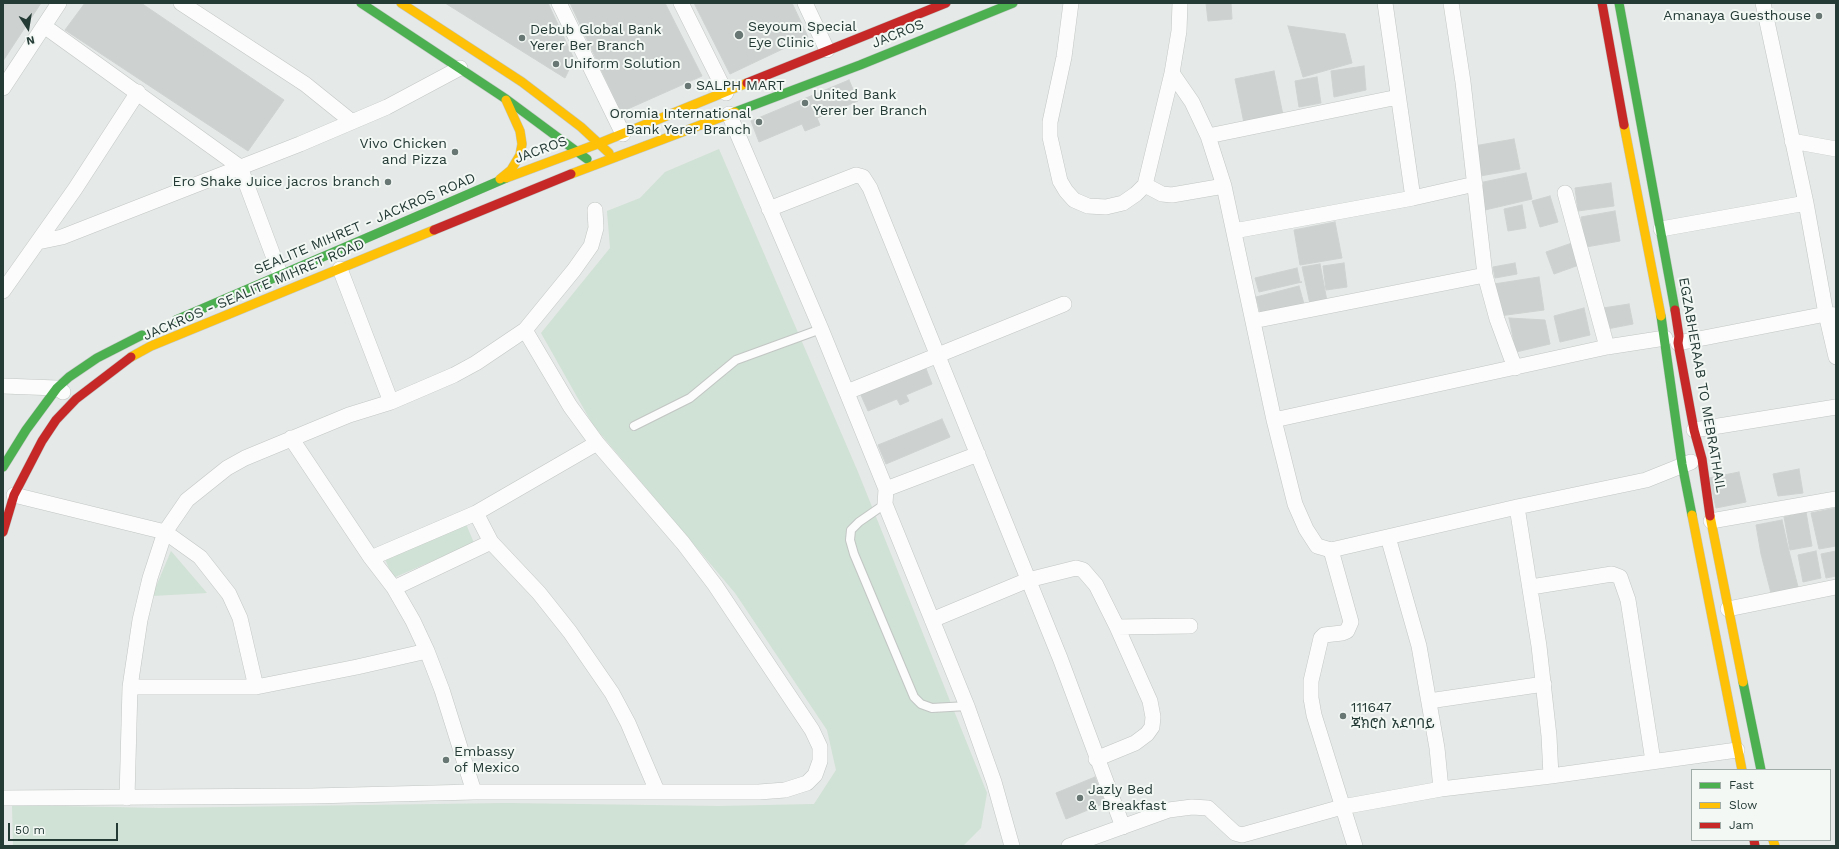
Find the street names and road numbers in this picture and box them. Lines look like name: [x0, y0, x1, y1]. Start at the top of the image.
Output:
street label: JACROS: [869, 16, 927, 52]
street label: JACROS: [512, 133, 570, 167]
street label: SEALITE MIHRET - JACKROS ROAD: [252, 170, 478, 278]
street label: JACKROS - SEALITE MIHRET ROAD: [141, 236, 367, 344]
street label: EGZABHERAAB TO MEBRATHAIL: [1675, 276, 1729, 494]

